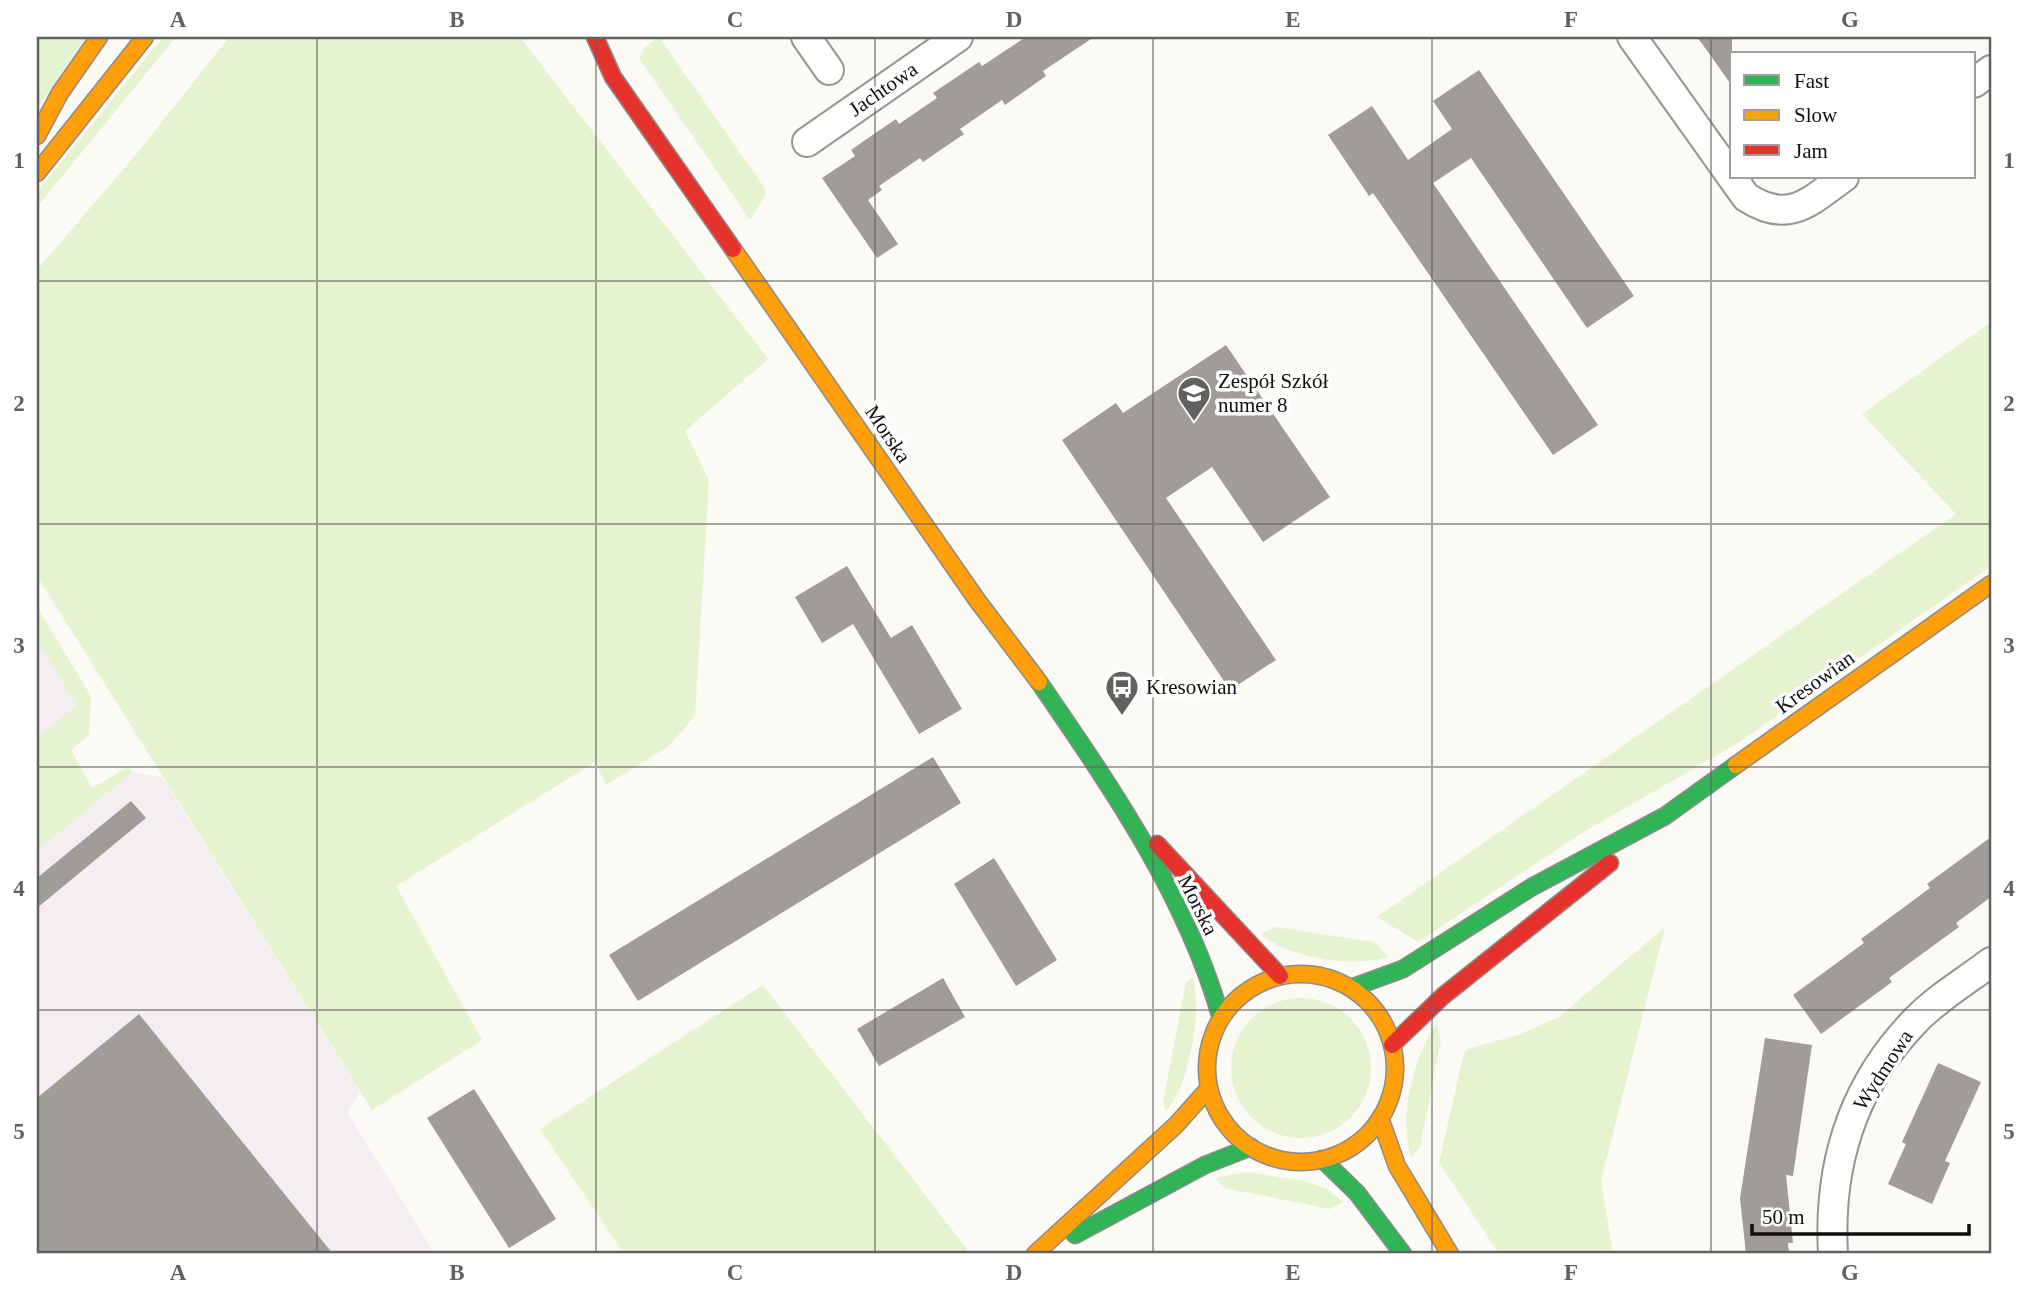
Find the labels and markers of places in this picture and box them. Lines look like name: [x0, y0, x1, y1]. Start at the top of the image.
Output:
place label: Zespół Szkół numer 8: [1218, 369, 1328, 417]
school or university icon: Zespół Szkół numer 8: [1175, 374, 1213, 423]
bus stop icon: Kresowian: [1103, 668, 1141, 717]
place label: Kresowian: [1146, 675, 1237, 699]

